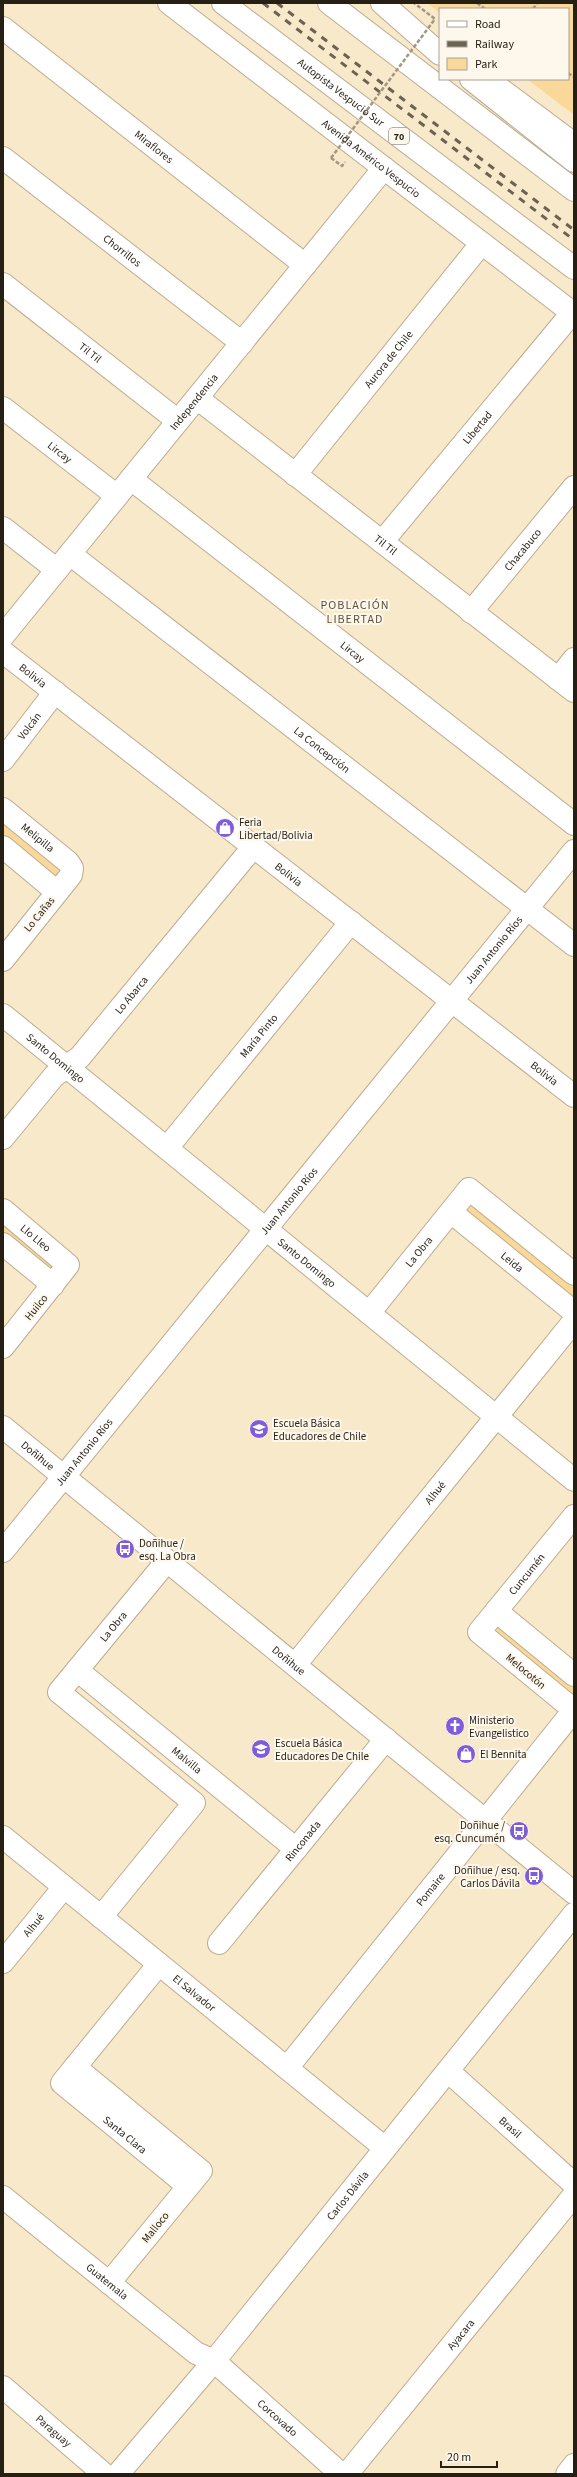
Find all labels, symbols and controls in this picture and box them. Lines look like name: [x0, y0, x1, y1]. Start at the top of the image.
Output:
legend: [439, 8, 569, 80]
text: Road: [475, 16, 501, 33]
text: Railway: [475, 36, 514, 53]
street label: Autopista Vespucio Sur: [294, 55, 387, 130]
text: Park: [475, 56, 497, 73]
street label: Avenida Américo Vespucio: [319, 116, 423, 201]
street label: Miraflores: [131, 127, 177, 167]
road number: 70: [389, 128, 409, 144]
street label: Chorrillos: [100, 231, 145, 271]
street label: Aurora de Chile: [361, 327, 417, 391]
street label: Til Til: [76, 339, 105, 367]
street label: Independencia: [166, 371, 222, 434]
street label: Libertad: [459, 408, 496, 447]
street label: Lircay: [44, 438, 75, 467]
street label: Chacabuco: [501, 525, 545, 574]
street label: Til Til: [371, 531, 400, 559]
district label: POBLACIÓN LIBERTAD: [321, 597, 389, 628]
street label: Lircay: [337, 638, 368, 666]
street label: Bolivia: [16, 660, 50, 691]
street label: Volcán: [14, 709, 45, 743]
street label: La Concepción: [290, 723, 353, 777]
place label: Feria Libertad/Bolivia: [239, 815, 313, 843]
shop icon: Feria Libertad/Bolivia: [214, 817, 236, 839]
street label: Melipilla: [18, 820, 57, 856]
street label: Bolivia: [271, 859, 305, 890]
street label: Lo Cañas: [21, 893, 58, 935]
street label: Juan Antonio Ríos: [462, 913, 526, 987]
street label: Lo Abarca: [112, 973, 152, 1017]
street label: María Pinto: [237, 1011, 281, 1061]
street label: Santo Domingo: [23, 1030, 88, 1087]
street label: Bolivia: [527, 1058, 561, 1089]
street label: Juan Antonio Ríos: [257, 1164, 321, 1238]
street label: Llo Lleo: [17, 1221, 54, 1256]
street label: La Obra: [402, 1233, 436, 1270]
street label: Santo Domingo: [274, 1235, 339, 1291]
street label: Leida: [498, 1248, 526, 1276]
street label: Huilco: [21, 1291, 51, 1323]
street label: Juan Antonio Ríos: [52, 1415, 117, 1489]
place label: Escuela Básica Educadores de Chile: [273, 1416, 367, 1444]
school or university icon: Escuela Básica Educadores de Chile: [248, 1418, 270, 1440]
street label: Doñihue: [18, 1438, 58, 1474]
street label: Alhué: [421, 1478, 450, 1508]
place label: Doñihue / esq. La Obra: [139, 1536, 196, 1564]
bus stop icon: Doñihue / esq. La Obra: [114, 1538, 136, 1560]
street label: Cuncumén: [505, 1550, 549, 1598]
street label: La Obra: [96, 1608, 131, 1645]
street label: Doñihue: [269, 1643, 309, 1679]
street label: Melocotón: [502, 1650, 549, 1693]
place label: Ministerio Evangelistico: [469, 1713, 529, 1741]
church icon: Ministerio Evangelistico: [444, 1715, 466, 1737]
place label: Escuela Básica Educadores De Chile: [275, 1736, 369, 1764]
school or university icon: Escuela Básica Educadores De Chile: [250, 1738, 272, 1760]
street label: Malvilla: [168, 1743, 205, 1777]
shop icon: El Bennita: [455, 1743, 477, 1765]
place label: El Bennita: [480, 1747, 527, 1762]
street label: Rinconada: [282, 1817, 324, 1865]
place label: Doñihue / esq. Cuncumén: [434, 1818, 505, 1846]
bus stop icon: Doñihue / esq. Cuncumén: [508, 1820, 530, 1842]
place label: Doñihue / esq. Carlos Dávila: [454, 1863, 520, 1891]
bus stop icon: Doñihue / esq. Carlos Dávila: [523, 1865, 545, 1887]
street label: Pomaire: [413, 1870, 449, 1909]
street label: Alhué: [20, 1910, 48, 1940]
street label: El Salvador: [170, 1971, 219, 2015]
street label: Santa Clara: [100, 2113, 150, 2157]
street label: Brasil: [496, 2113, 525, 2142]
street label: Carlos Dávila: [323, 2168, 372, 2224]
street label: Malloco: [138, 2209, 173, 2246]
street label: Guatemala: [83, 2260, 131, 2303]
street label: Ayacara: [444, 2316, 478, 2353]
street label: Corcovado: [254, 2396, 301, 2440]
street label: Paraguay: [32, 2412, 74, 2451]
scale bar: [441, 2443, 497, 2469]
text: 20 m: [447, 2449, 471, 2466]

